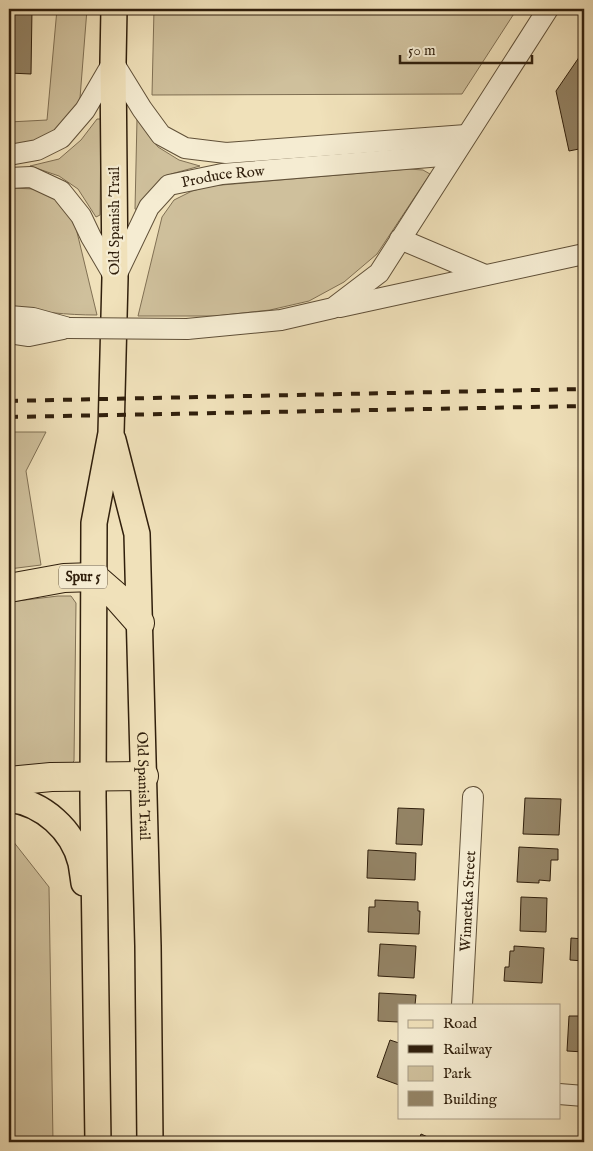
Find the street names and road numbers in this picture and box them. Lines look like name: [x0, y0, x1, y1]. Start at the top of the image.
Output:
street label: Produce Row: [180, 161, 266, 192]
street label: Old Spanish Trail: [105, 166, 124, 275]
road number: Spur 5: [59, 566, 107, 588]
street label: Old Spanish Trail: [133, 731, 155, 841]
street label: Winnetka Street: [455, 850, 480, 952]

